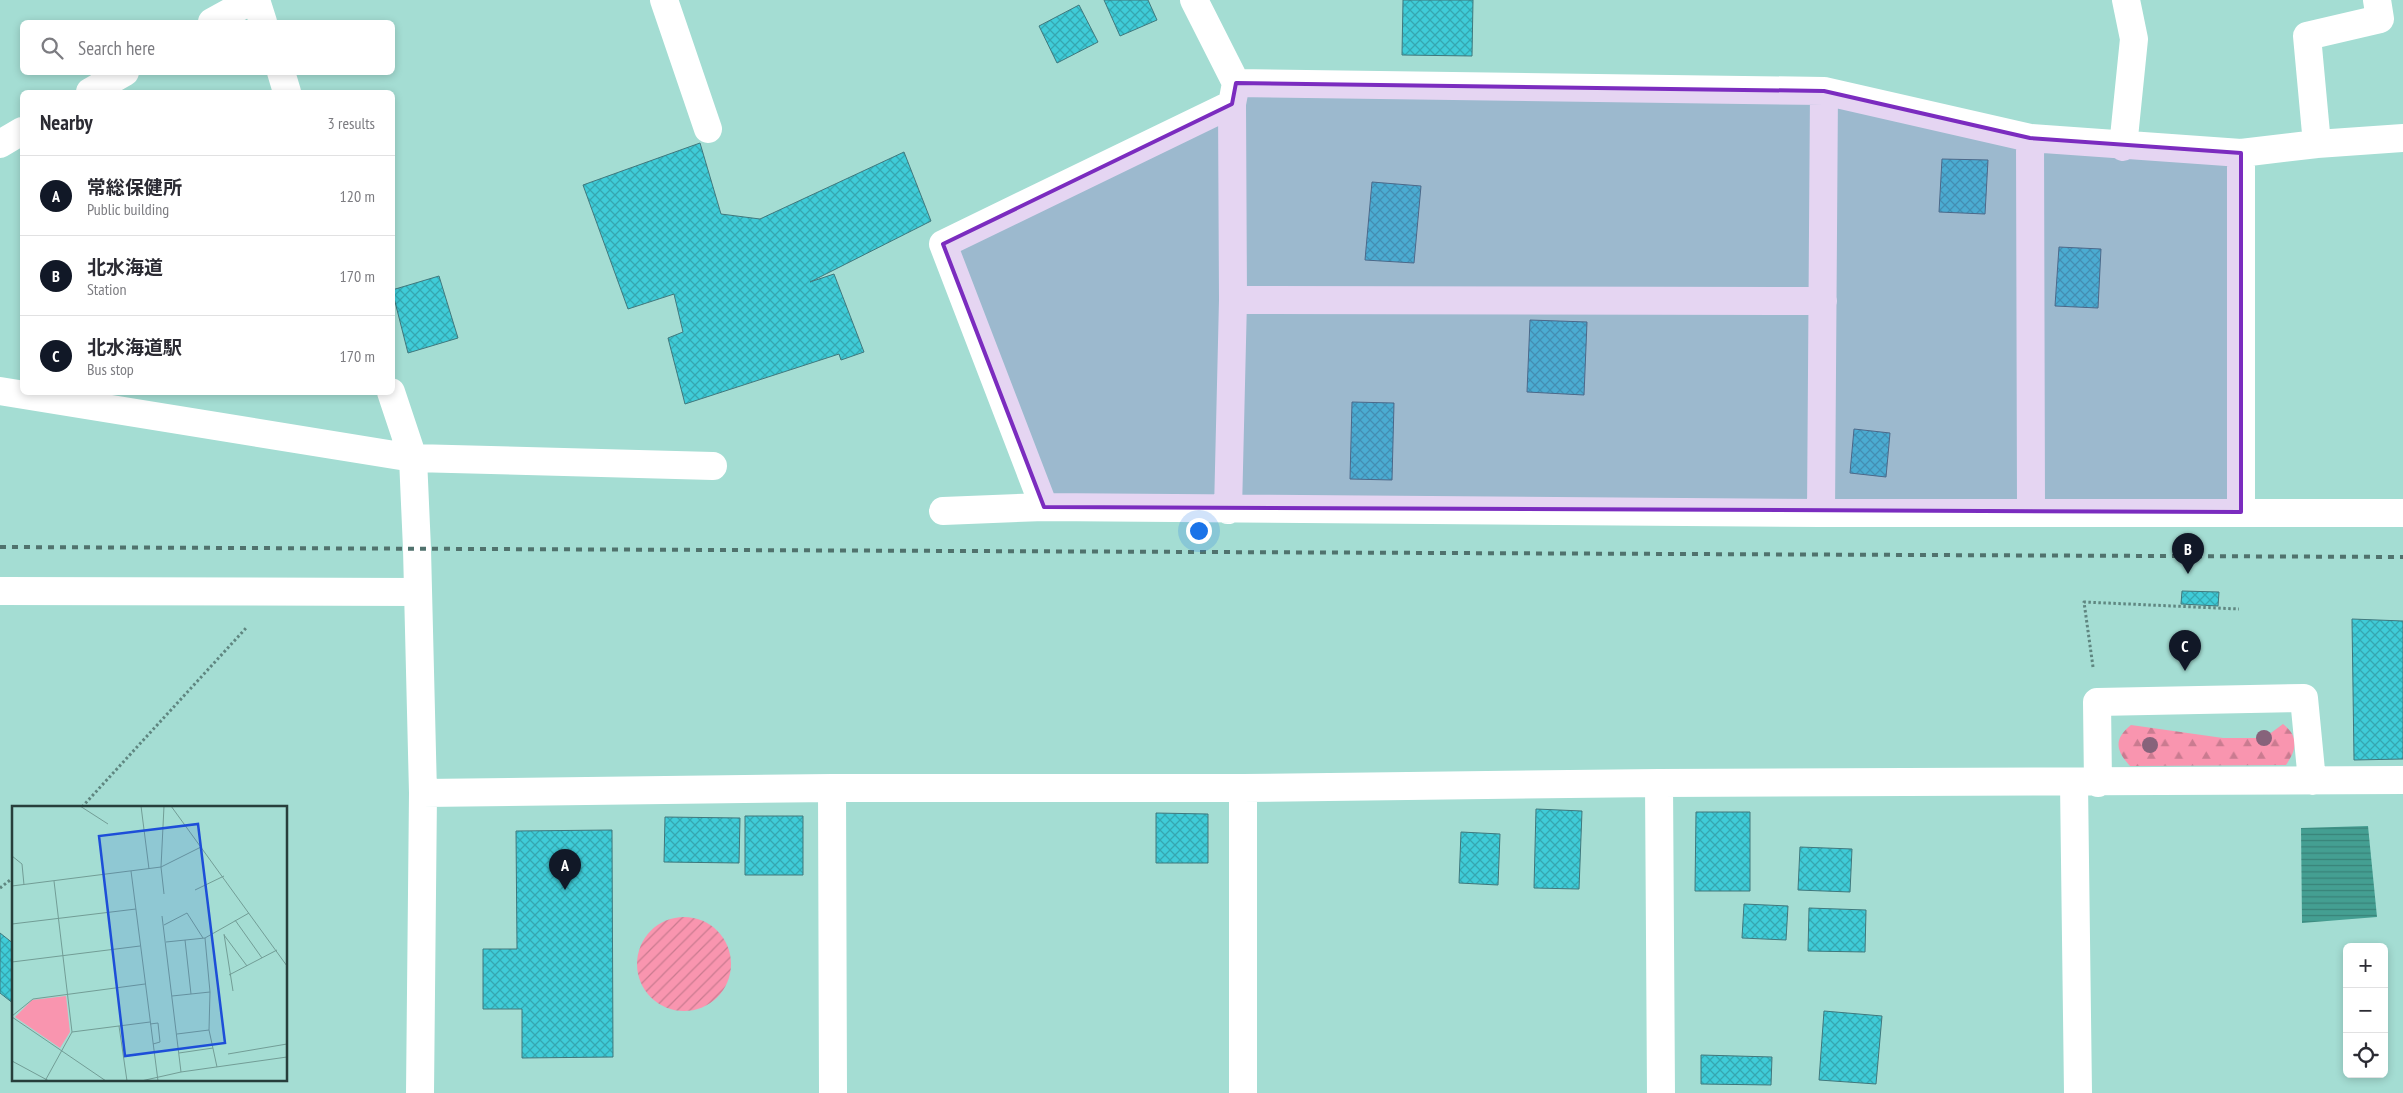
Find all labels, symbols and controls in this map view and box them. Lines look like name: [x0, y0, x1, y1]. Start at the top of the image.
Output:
search box: [20, 20, 395, 75]
icon: search: [38, 34, 66, 62]
text: Search here: [78, 36, 155, 60]
text: Nearby: [40, 109, 93, 136]
text: 3 results: [328, 113, 375, 133]
text: 常総保健所: [87, 175, 182, 199]
text: A: [52, 186, 60, 206]
text: 120 m: [340, 186, 375, 206]
text: Public building: [87, 199, 169, 219]
text: 北水海道: [87, 255, 163, 279]
text: B: [52, 266, 60, 286]
text: 170 m: [340, 266, 375, 286]
text: Station: [87, 279, 126, 299]
text: 北水海道駅: [87, 335, 182, 359]
text: C: [52, 346, 60, 366]
text: 170 m: [340, 346, 375, 366]
text: Bus stop: [87, 359, 134, 379]
your location: [1186, 518, 1212, 544]
pin: B: [2172, 533, 2204, 574]
pin: C: [2169, 630, 2201, 671]
inset map: [12, 806, 288, 1080]
pin: A: [549, 849, 581, 890]
map controls: [2343, 943, 2388, 1078]
button: +: [2343, 943, 2388, 988]
button: −: [2343, 988, 2388, 1033]
button: locate: [2343, 1033, 2388, 1078]

